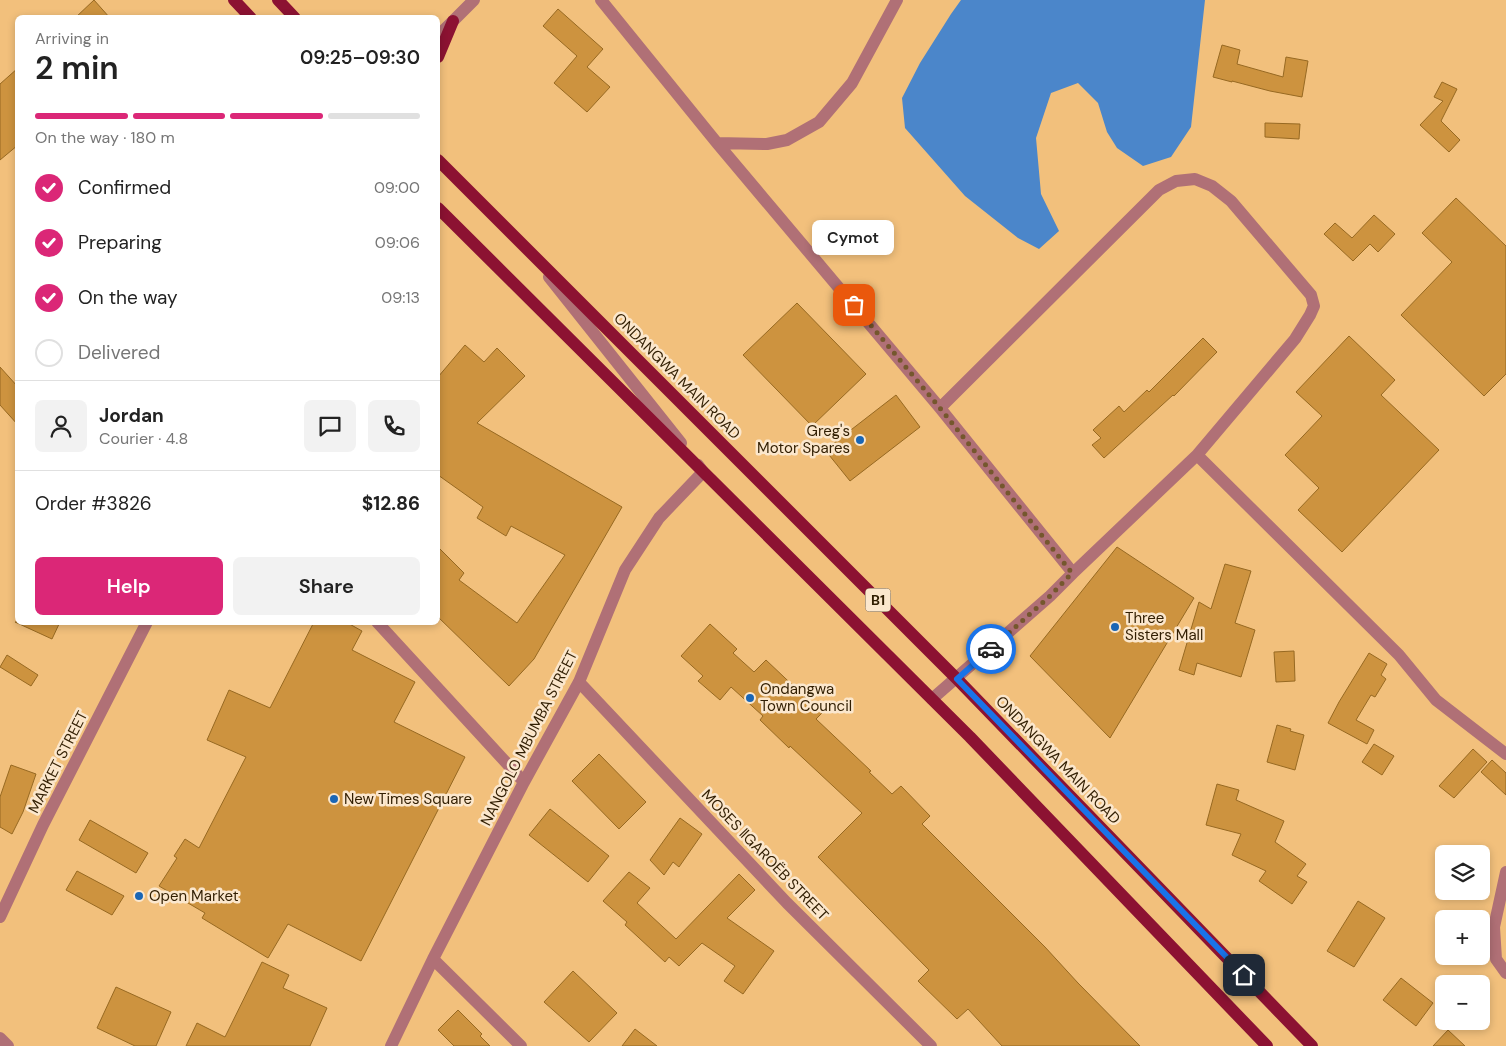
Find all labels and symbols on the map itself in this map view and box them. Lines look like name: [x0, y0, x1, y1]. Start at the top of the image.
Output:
callout: Cymot: [813, 220, 895, 255]
pin: [833, 284, 875, 326]
street label: ONDANGWA MAIN ROAD: [609, 308, 745, 444]
place label: Greg's Motor Spares: [757, 421, 850, 458]
marker: Greg's Motor Spares: [854, 434, 866, 446]
road number: B1: [866, 588, 890, 612]
place label: Three Sisters Mall: [1125, 608, 1203, 645]
marker: Three Sisters Mall: [1109, 621, 1121, 633]
courier: [966, 624, 1016, 674]
street label: NANGOLO MBUMBA STREET: [476, 647, 582, 829]
place label: Ondangwa Town Council: [760, 679, 852, 716]
street label: ONDANGWA MAIN ROAD: [991, 691, 1125, 829]
marker: Ondangwa Town Council: [744, 692, 756, 704]
street label: MARKET STREET: [24, 707, 92, 817]
street label: MOSES ǁGAROËB STREET: [697, 785, 833, 925]
place label: New Times Square: [344, 789, 472, 809]
marker: New Times Square: [328, 793, 340, 805]
place label: Open Market: [149, 886, 239, 906]
marker: Open Market: [133, 890, 145, 902]
pin: [1223, 954, 1265, 996]

